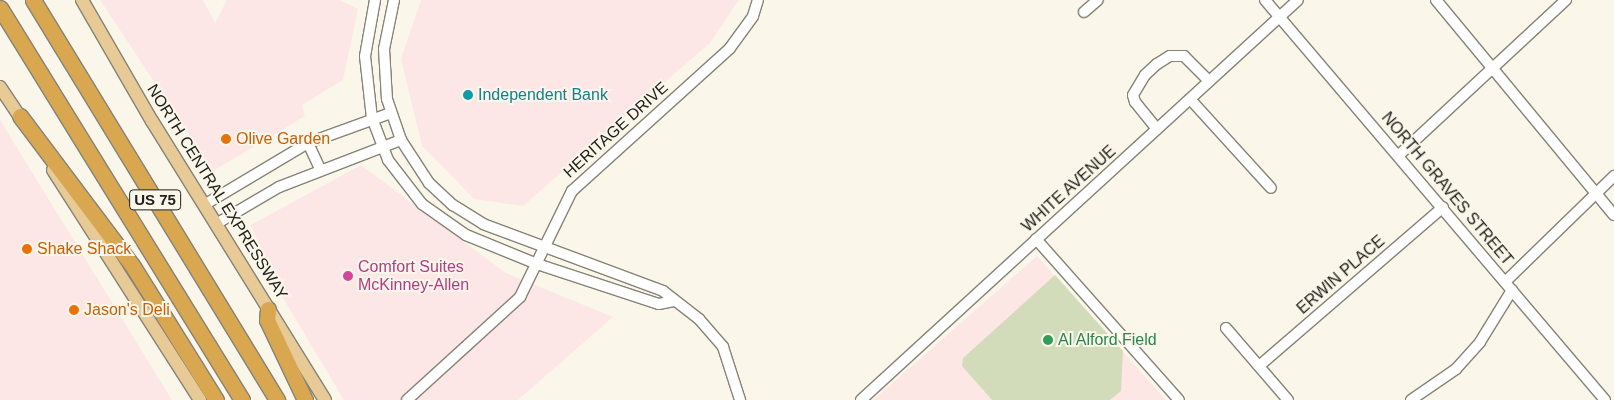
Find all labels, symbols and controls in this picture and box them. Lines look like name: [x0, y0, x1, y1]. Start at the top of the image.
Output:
street label: HERITAGE DRIVE: [560, 78, 672, 182]
street label: NORTH CENTRAL EXPRESSWAY: [143, 81, 291, 303]
place label: Independent Bank: [478, 85, 608, 105]
marker: Independent Bank: [462, 89, 474, 101]
street label: NORTH GRAVES STREET: [1377, 108, 1517, 270]
place label: Olive Garden: [236, 129, 330, 149]
marker: Olive Garden: [220, 133, 232, 145]
street label: WHITE AVENUE: [1018, 142, 1120, 236]
road number: US 75: [129, 188, 181, 212]
street label: ERWIN PLACE: [1293, 232, 1389, 318]
place label: Shake Shack: [37, 239, 131, 259]
marker: Shake Shack: [21, 243, 33, 255]
place label: Comfort Suites McKinney-Allen: [358, 257, 469, 295]
marker: Comfort Suites McKinney-Allen: [342, 270, 354, 282]
place label: Jason's Deli: [84, 300, 170, 320]
marker: Jason's Deli: [68, 304, 80, 316]
place label: Al Alford Field: [1058, 330, 1158, 350]
marker: Al Alford Field: [1042, 334, 1054, 346]

